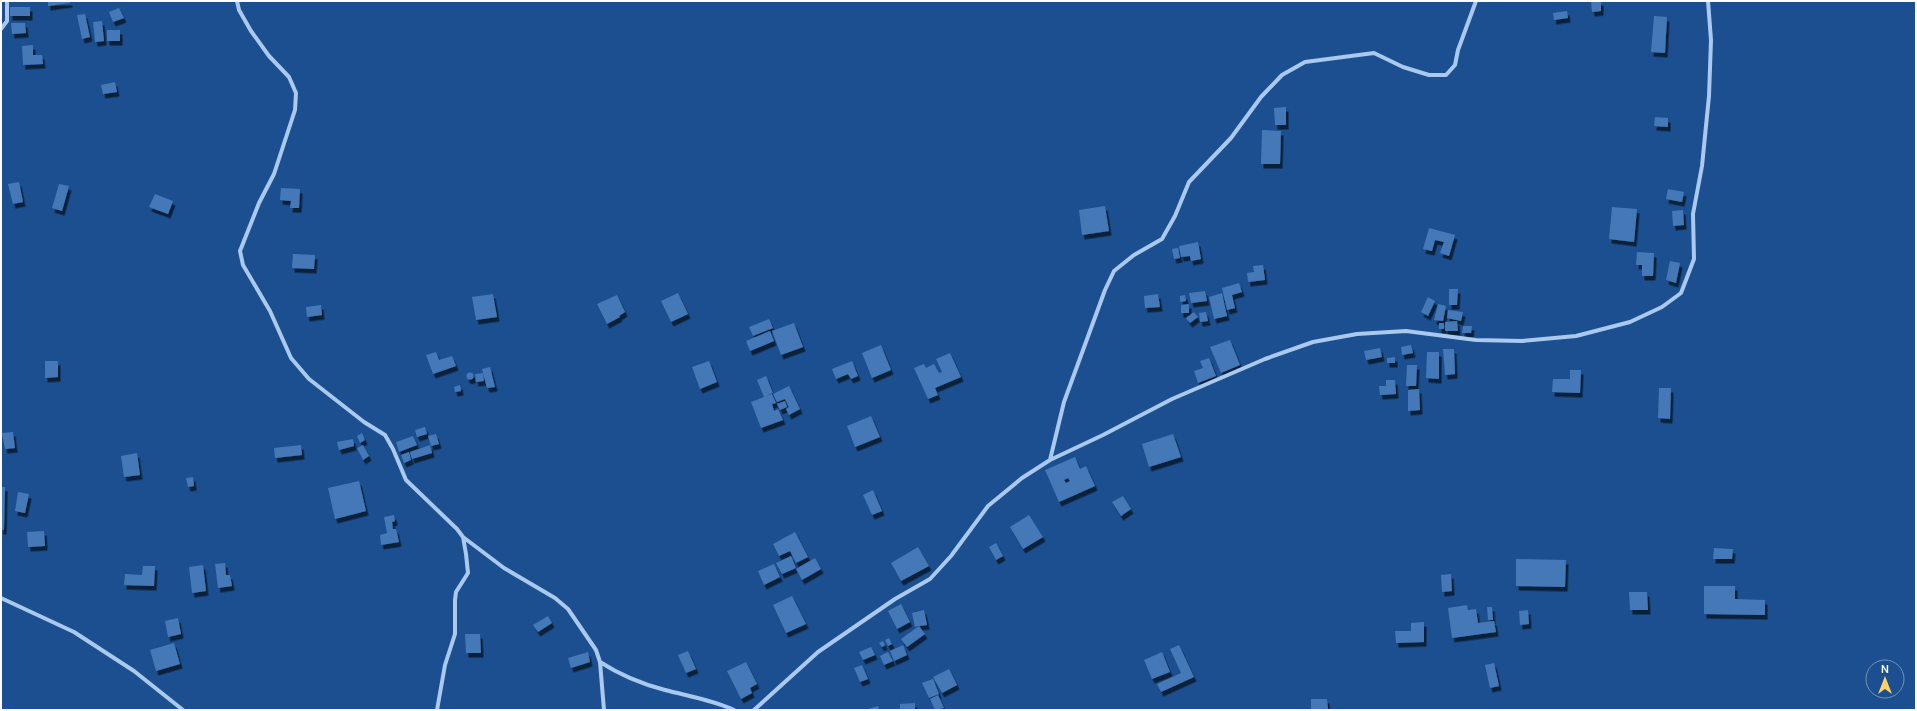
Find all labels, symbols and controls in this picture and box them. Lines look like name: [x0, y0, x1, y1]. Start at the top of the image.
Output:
north arrow: [1865, 659, 1905, 699]
text: N: [1881, 661, 1889, 676]

